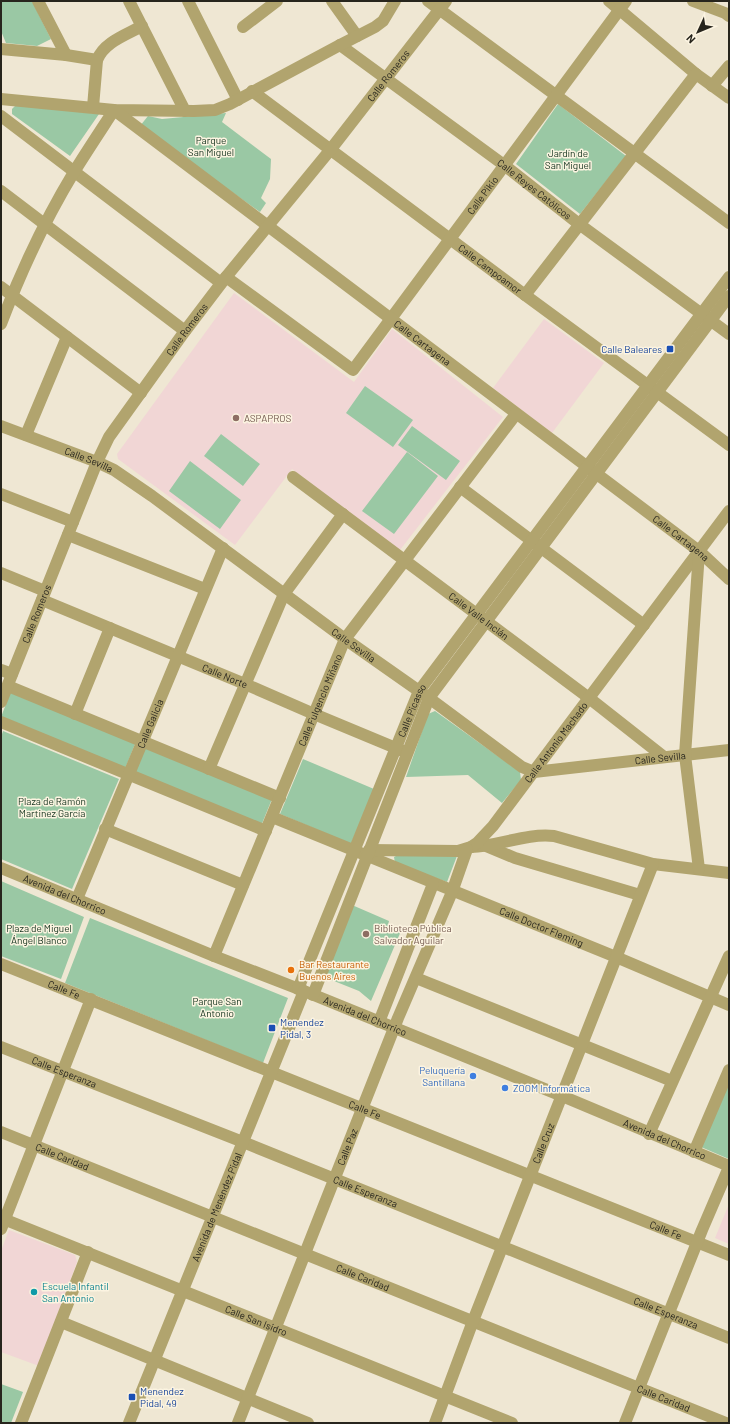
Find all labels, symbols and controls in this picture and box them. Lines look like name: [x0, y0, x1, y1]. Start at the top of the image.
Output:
north arrow: [678, 12, 718, 52]
text: N: [683, 32, 698, 46]
street label: Calle Romeros: [364, 47, 412, 104]
park label: Parque San Miguel: [188, 134, 234, 158]
park label: Jardín de San Miguel: [545, 147, 591, 171]
street label: Calle Reyes Católicos: [495, 156, 574, 222]
street label: Calle Pikio: [464, 174, 501, 217]
street label: Calle Campoamor: [456, 241, 524, 296]
street label: Calle Romeros: [163, 301, 210, 358]
street label: Calle Cartagena: [392, 317, 453, 368]
place label: Calle Baleares: [601, 343, 662, 355]
marker: Calle Baleares: [665, 344, 675, 354]
place label: ASPAPROS: [244, 412, 292, 424]
marker: ASPAPROS: [231, 413, 241, 423]
street label: Calle Sevilla: [63, 444, 115, 475]
street label: Calle Cartagena: [650, 512, 712, 563]
street label: Calle Romeros: [19, 583, 53, 645]
street label: Calle Valle Inclán: [447, 590, 511, 642]
street label: Calle Sevilla: [329, 625, 378, 665]
street label: Calle Fulgencio Miñano: [295, 652, 344, 748]
street label: Calle Norte: [201, 661, 249, 690]
street label: Calle Picasso: [395, 681, 428, 739]
street label: Calle Galicia: [134, 697, 166, 750]
street label: Calle Antonio Machado: [522, 699, 590, 785]
street label: Calle Sevilla: [634, 749, 686, 767]
park label: Plaza de Ramón Martinez García: [18, 795, 86, 819]
street label: Avenida del Chorrico: [21, 872, 108, 917]
street label: Calle Doctor Fleming: [498, 904, 585, 949]
park label: Plaza de Miguel Ángel Blanco: [6, 922, 72, 946]
place label: Biblioteca Pública Salvador Aguilar: [374, 922, 452, 946]
marker: Biblioteca Pública Salvador Aguilar: [361, 929, 371, 939]
place label: Bar Restaurante Buenos Aires: [299, 958, 369, 982]
marker: Bar Restaurante Buenos Aires: [286, 965, 296, 975]
street label: Calle Fe: [46, 977, 82, 1001]
street label: Avenida del Chorrico: [322, 994, 408, 1038]
park label: Parque San Antonio: [192, 995, 242, 1019]
place label: Menendez Pidal, 3: [280, 1016, 324, 1040]
marker: Menendez Pidal, 3: [267, 1023, 277, 1033]
street label: Calle Esperanza: [30, 1054, 98, 1090]
place label: Peluquería Santillana: [419, 1064, 465, 1088]
marker: Peluquería Santillana: [468, 1071, 478, 1081]
place label: ZOOM Informática: [513, 1082, 590, 1094]
marker: ZOOM Informática: [500, 1083, 510, 1093]
street label: Calle Fe: [347, 1098, 383, 1121]
street label: Avenida del Chorrico: [622, 1116, 708, 1162]
street label: Calle Cruz: [530, 1121, 557, 1165]
street label: Calle Paz: [334, 1126, 360, 1167]
street label: Calle Caridad: [34, 1140, 91, 1173]
street label: Avenida de Menéndez Pidal: [189, 1151, 244, 1263]
street label: Calle Esperanza: [331, 1173, 399, 1210]
street label: Calle Fe: [648, 1218, 684, 1242]
street label: Calle Caridad: [334, 1261, 391, 1293]
place label: Escuela Infantil San Antonio: [42, 1280, 109, 1304]
marker: Escuela Infantil San Antonio: [29, 1287, 39, 1297]
street label: Calle Esperanza: [632, 1294, 700, 1331]
street label: Calle San Isidro: [223, 1303, 289, 1338]
street label: Calle Caridad: [635, 1382, 692, 1414]
place label: Menendez Pidal, 49: [140, 1385, 184, 1409]
marker: Menendez Pidal, 49: [127, 1392, 137, 1402]

